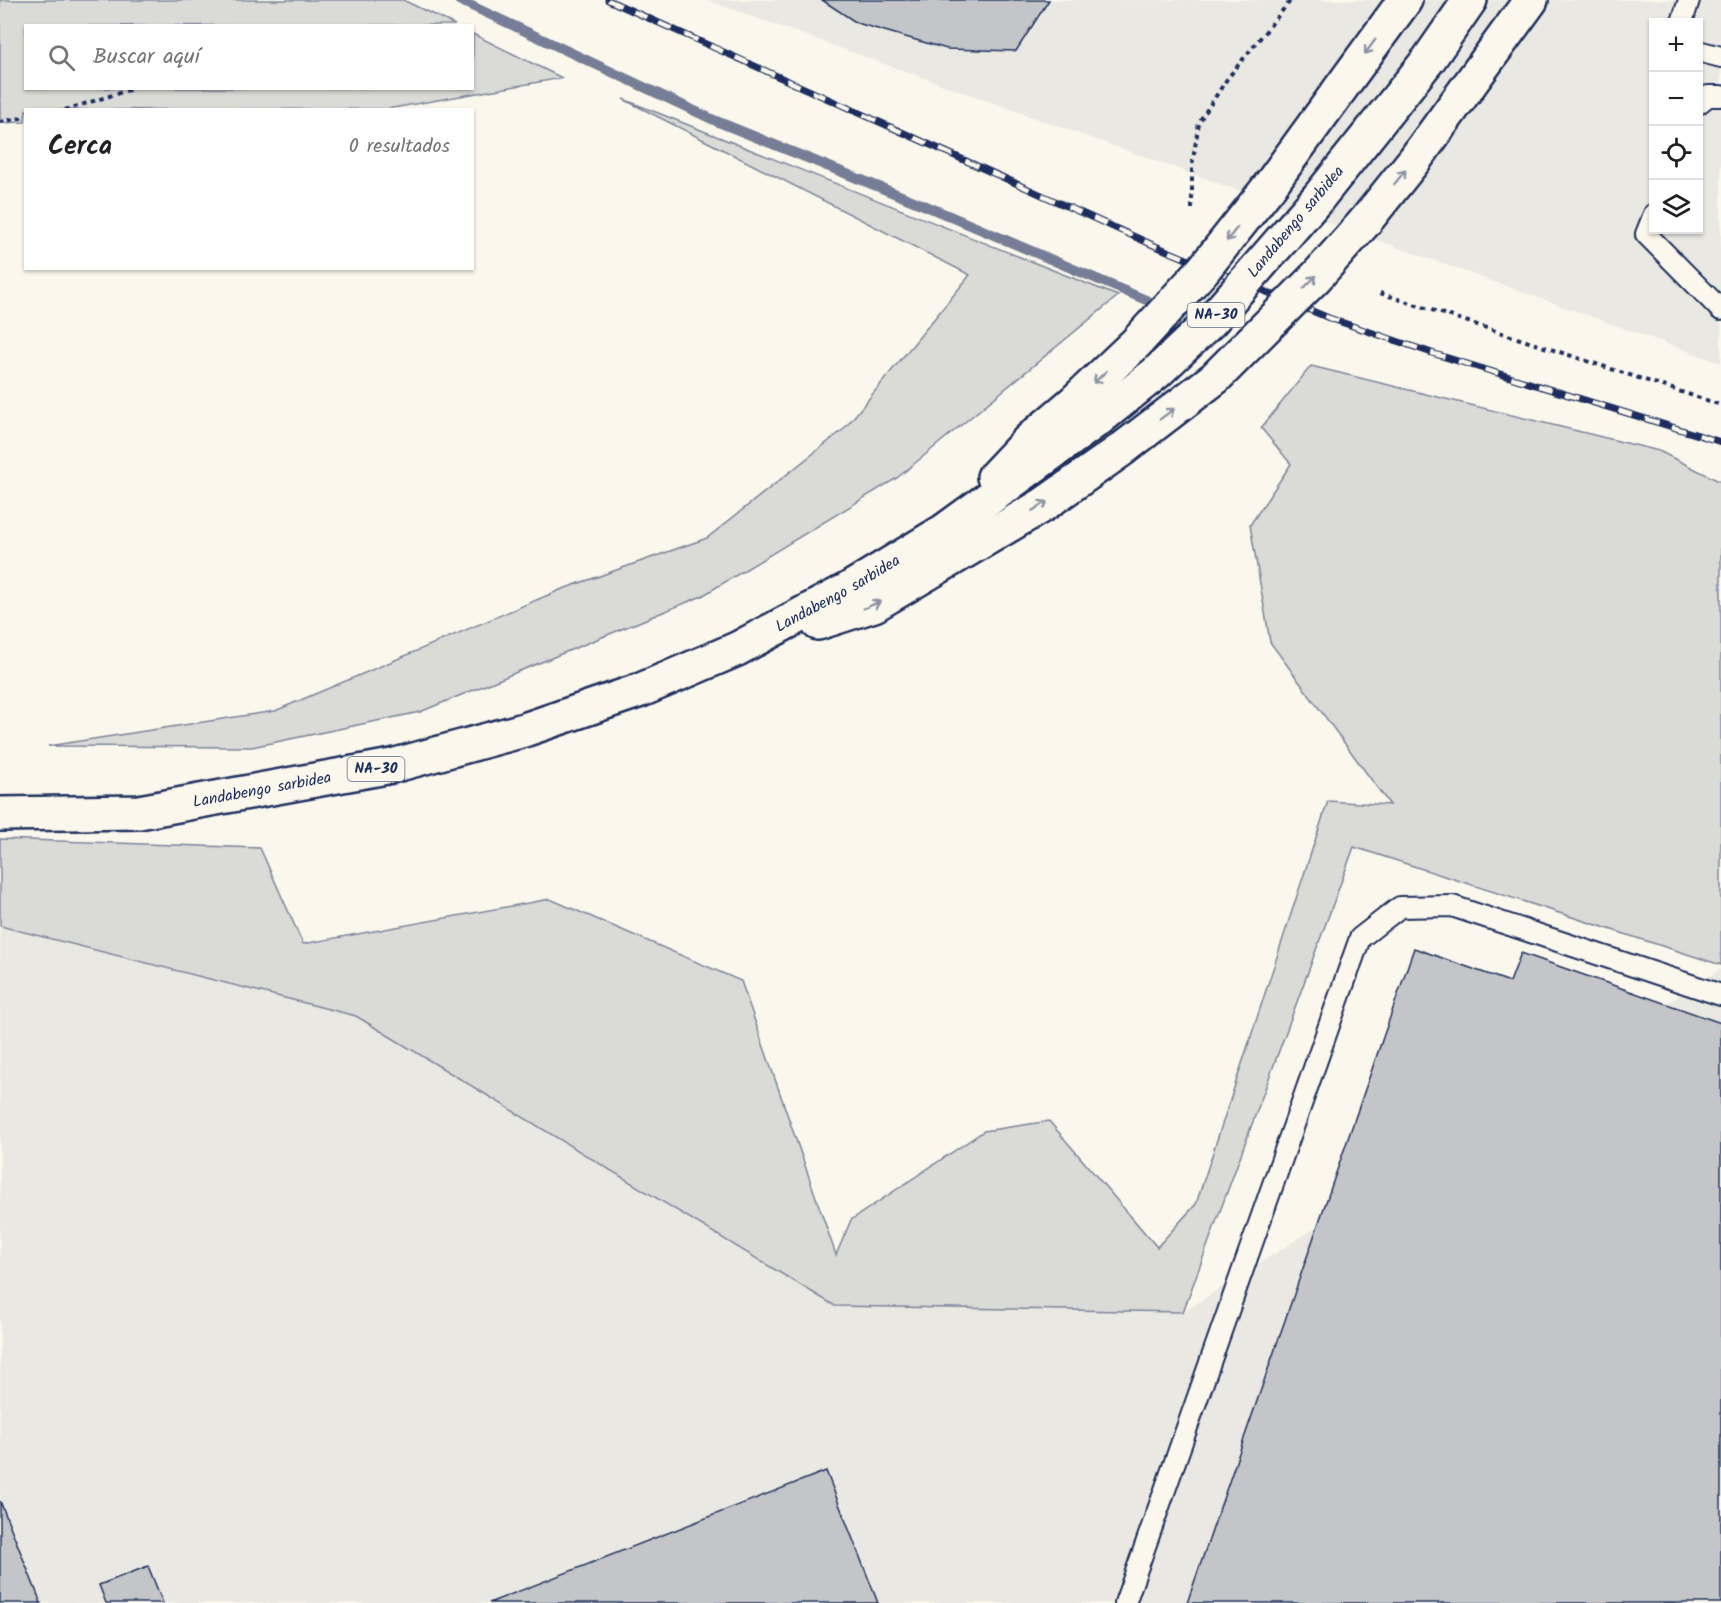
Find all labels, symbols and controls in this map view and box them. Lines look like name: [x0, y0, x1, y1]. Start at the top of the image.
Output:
map controls: [1649, 18, 1703, 234]
button: +: [1649, 18, 1703, 72]
search box: [24, 24, 474, 90]
one-way arrow: [1364, 39, 1377, 55]
text: Buscar aquí: [93, 40, 200, 75]
icon: search: [45, 41, 78, 74]
button: −: [1649, 72, 1703, 126]
text: Cerca: [48, 126, 112, 168]
button: locate: [1649, 126, 1703, 180]
text: 0 resultados: [349, 131, 450, 163]
street label: Landabengo sarbidea: [1241, 160, 1351, 284]
one-way arrow: [1394, 169, 1407, 185]
button: layers: [1649, 180, 1703, 234]
one-way arrow: [1225, 226, 1238, 242]
one-way arrow: [1303, 275, 1318, 290]
road number: NA-30: [1188, 303, 1244, 327]
one-way arrow: [1092, 370, 1107, 384]
one-way arrow: [1159, 408, 1175, 421]
one-way arrow: [1031, 500, 1048, 512]
street label: Landabengo sarbidea: [771, 548, 905, 639]
one-way arrow: [862, 598, 880, 610]
road number: NA-30: [348, 757, 404, 781]
street label: Landabengo sarbidea: [191, 765, 333, 814]

